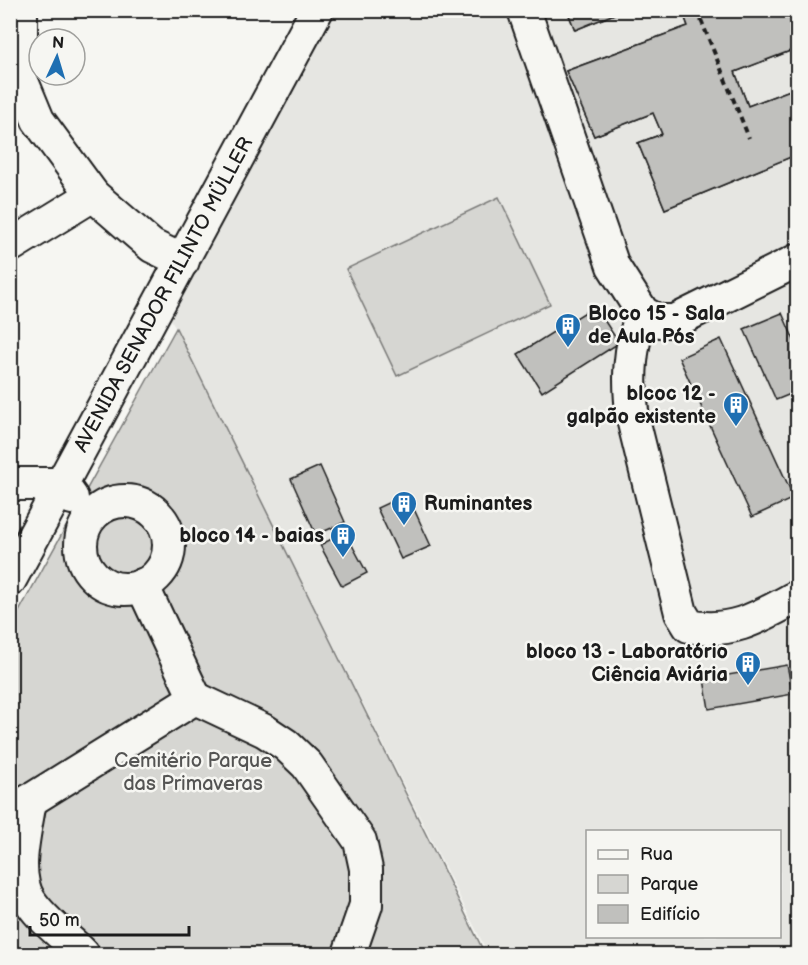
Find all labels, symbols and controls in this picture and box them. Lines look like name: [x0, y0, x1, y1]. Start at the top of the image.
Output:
north arrow: [27, 27, 87, 87]
text: N: [51, 34, 65, 53]
street label: AVENIDA SENADOR FILINTO MÜLLER: [69, 133, 258, 456]
place label: Bloco 15 - Sala de Aula Pós: [588, 302, 725, 349]
building icon: Bloco 15 - Sala de Aula Pós: [553, 311, 583, 349]
place label: blcoc 12 - galpão existente: [567, 382, 716, 429]
building icon: blcoc 12 - galpão existente: [721, 390, 751, 428]
building icon: Ruminantes: [389, 489, 419, 527]
place label: Ruminantes: [424, 492, 533, 516]
building icon: bloco 14 - baias: [328, 521, 358, 559]
place label: bloco 14 - baias: [179, 524, 324, 548]
place label: bloco 13 - Laboratório Ciência Aviária: [526, 640, 728, 687]
building icon: bloco 13 - Laboratório Ciência Aviária: [733, 649, 763, 687]
park label: Cemitério Parque das Primaveras: [114, 749, 272, 796]
legend: [586, 830, 781, 938]
text: Rua: [640, 844, 673, 865]
text: Parque: [640, 874, 698, 895]
scale bar: [30, 899, 189, 937]
text: Edifício: [640, 904, 700, 925]
text: 50 m: [39, 910, 80, 931]

